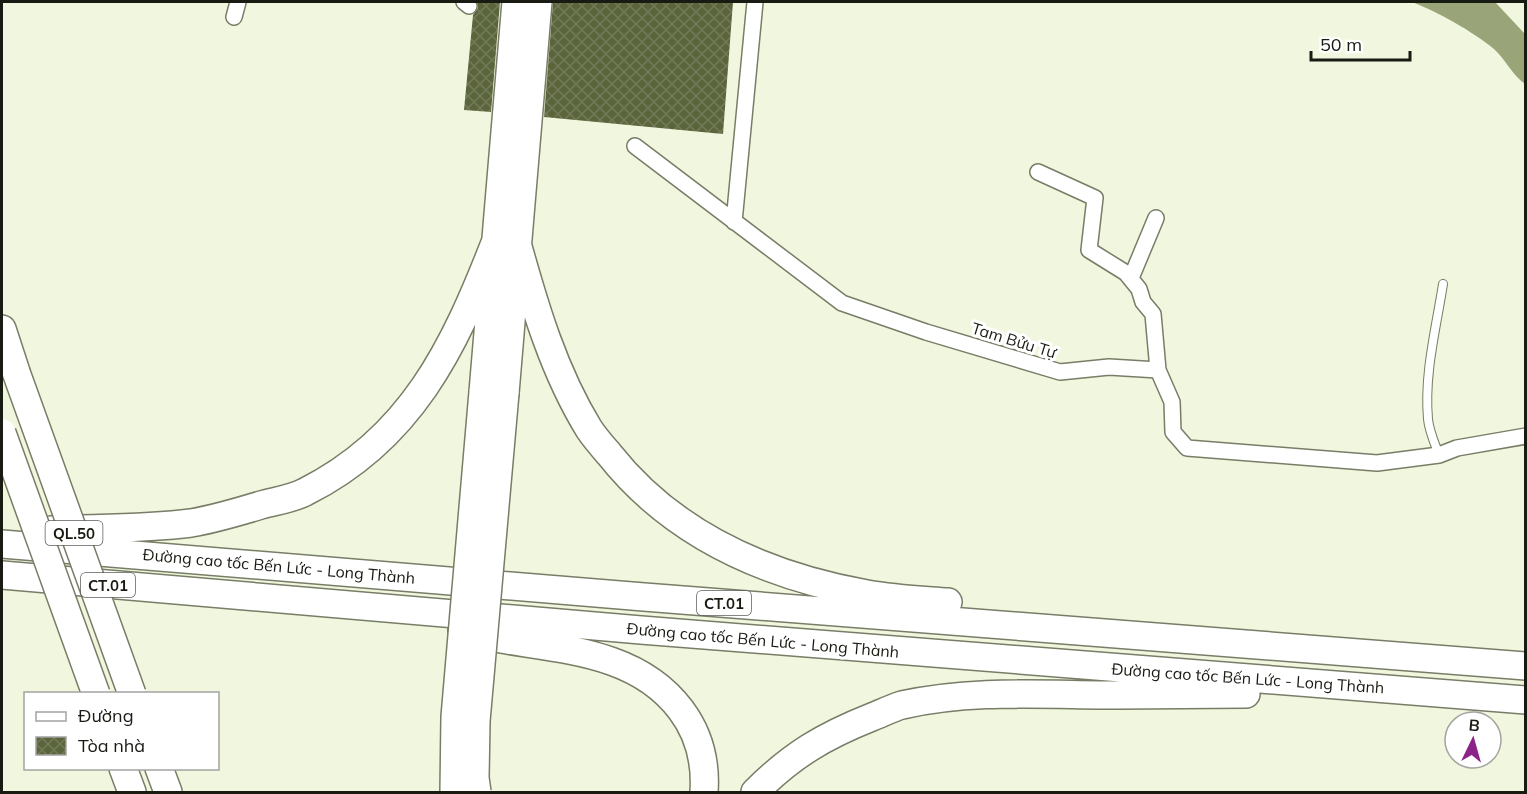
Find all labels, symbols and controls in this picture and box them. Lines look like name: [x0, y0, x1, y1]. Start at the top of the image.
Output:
scale bar: [1311, 24, 1410, 62]
text: 50 m: [1320, 33, 1362, 56]
street label: Tam Bửu Tự: [969, 318, 1060, 363]
road number: QL.50: [46, 521, 103, 545]
street label: Đường cao tốc Bến Lức - Long Thành: [142, 544, 416, 588]
road number: CT.01: [81, 573, 135, 597]
road number: CT.01: [697, 591, 751, 615]
street label: Đường cao tốc Bến Lức - Long Thành: [626, 618, 900, 662]
street label: Đường cao tốc Bến Lức - Long Thành: [1111, 658, 1385, 698]
legend: [24, 692, 219, 770]
text: Đường: [78, 704, 134, 727]
north arrow: [1443, 710, 1503, 770]
text: B: [1468, 715, 1481, 736]
text: Tòa nhà: [78, 734, 145, 757]

